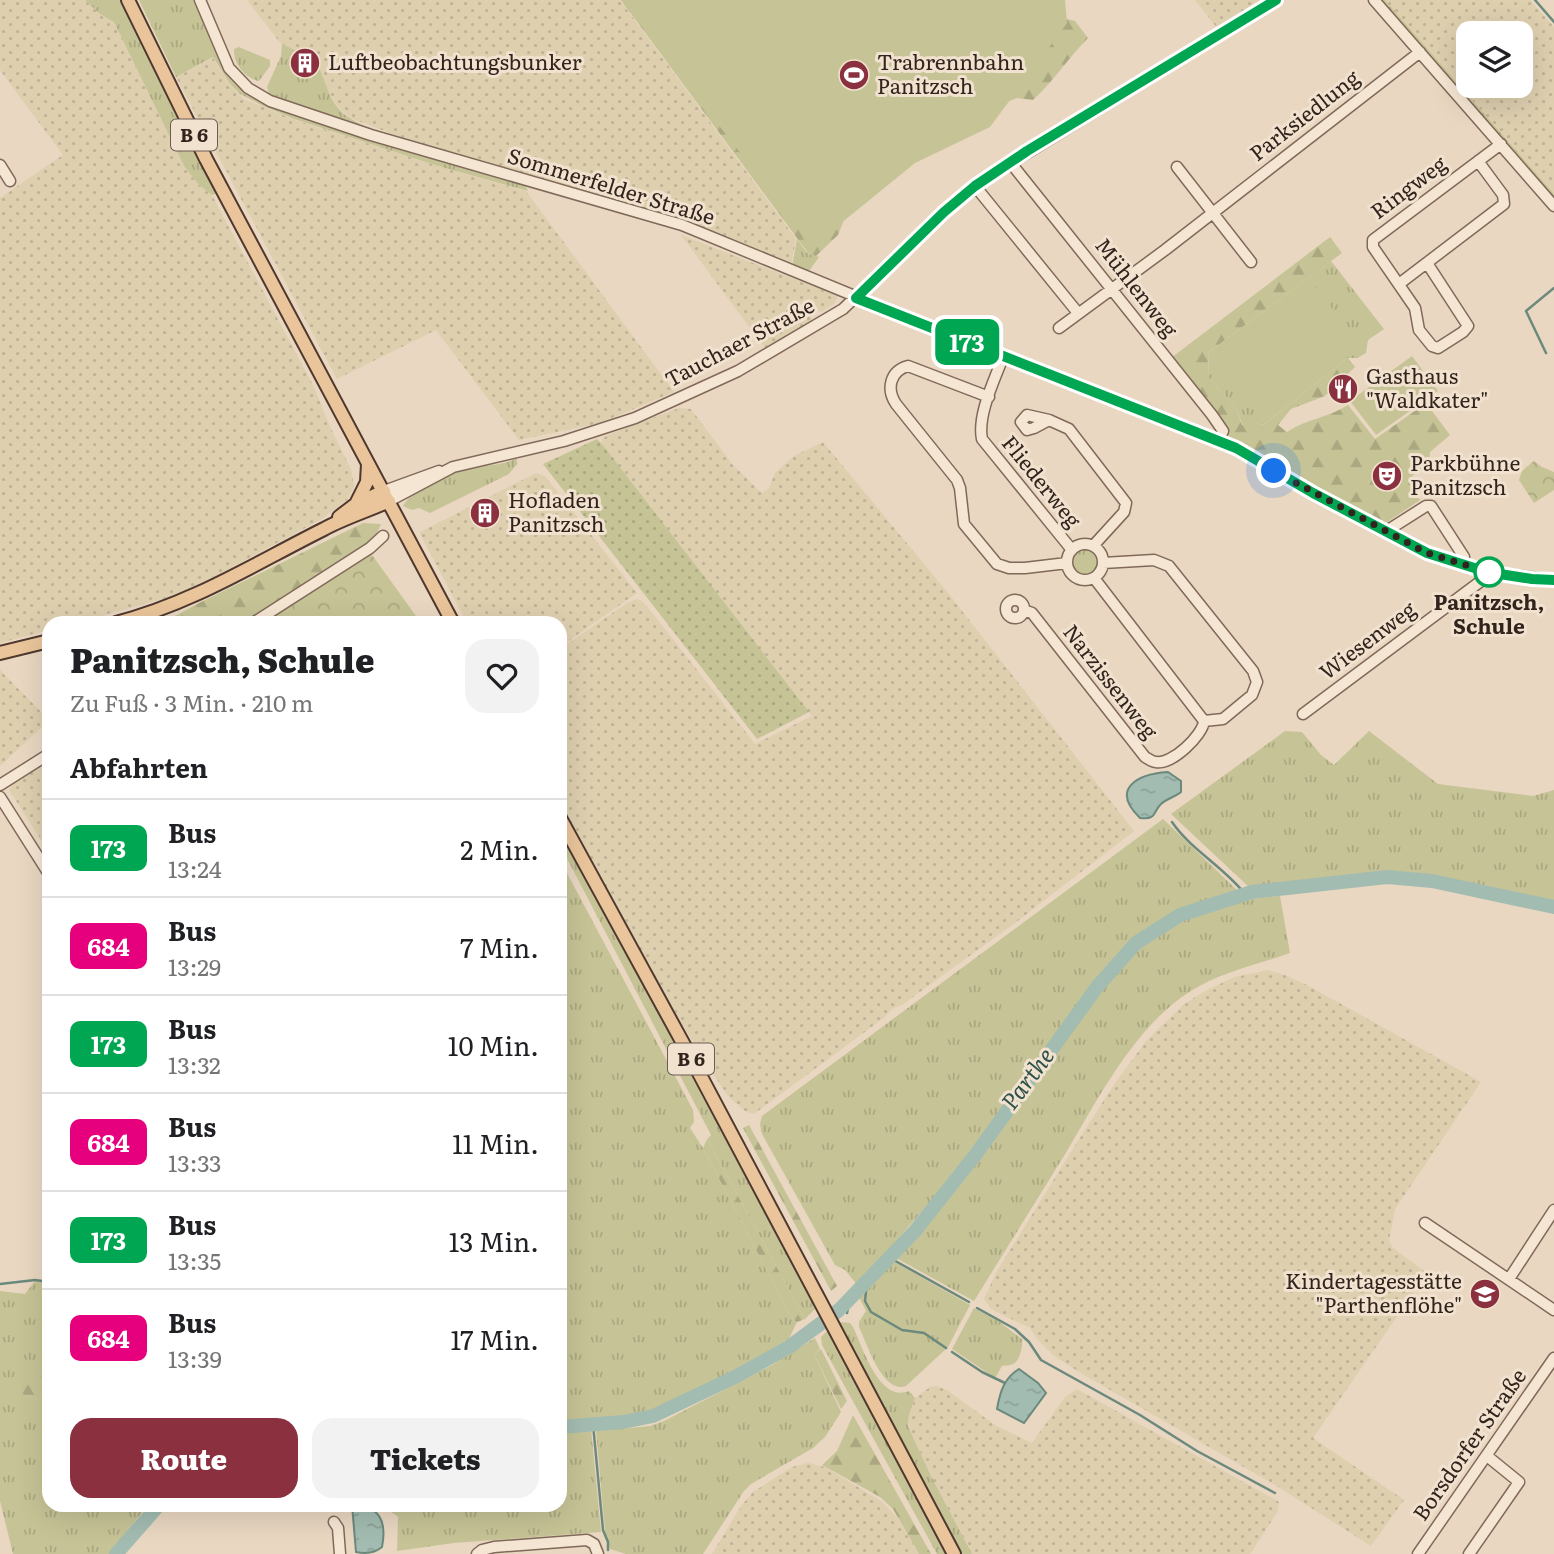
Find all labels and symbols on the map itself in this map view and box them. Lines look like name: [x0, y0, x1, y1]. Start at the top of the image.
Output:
place label: Luftbeobachtungsbunker: [328, 45, 582, 76]
place label: Trabrennbahn Panitzsch: [877, 45, 1024, 100]
building icon: Luftbeobachtungsbunker: [288, 46, 322, 80]
sports icon: Trabrennbahn Panitzsch: [837, 58, 871, 92]
street label: Parksiedlung: [1242, 61, 1365, 167]
road number: B 6: [171, 119, 217, 150]
street label: Sommerfelder Straße: [504, 138, 719, 231]
street label: Ringweg: [1363, 147, 1452, 225]
street label: Mühlenweg: [1089, 230, 1187, 343]
street label: Tauchaer Straße: [659, 288, 819, 393]
line badge: 173: [927, 319, 1007, 365]
place label: Gasthaus "Waldkater": [1366, 359, 1488, 414]
restaurant icon: Gasthaus "Waldkater": [1326, 372, 1360, 406]
street label: Fliederweg: [996, 428, 1090, 534]
place label: Parkbühne Panitzsch: [1410, 446, 1520, 501]
your location: [1256, 453, 1291, 488]
theatre icon: Parkbühne Panitzsch: [1370, 459, 1404, 493]
place label: Hofladen Panitzsch: [508, 483, 605, 538]
building icon: Hofladen Panitzsch: [468, 496, 502, 530]
marker: Panitzsch, Schule: [1474, 557, 1504, 587]
place label: Panitzsch, Schule: [1434, 585, 1544, 640]
street label: Wiesenweg: [1312, 592, 1421, 686]
street label: Narzissenweg: [1057, 617, 1167, 745]
water label: Parthe: [992, 1040, 1061, 1116]
road number: B 6: [668, 1044, 714, 1074]
place label: Kindertagesstätte "Parthenflöhe": [1285, 1264, 1462, 1319]
school or university icon: Kindertagesstätte "Parthenflöhe": [1468, 1277, 1502, 1311]
street label: Borsdorfer Straße: [1404, 1361, 1532, 1526]

